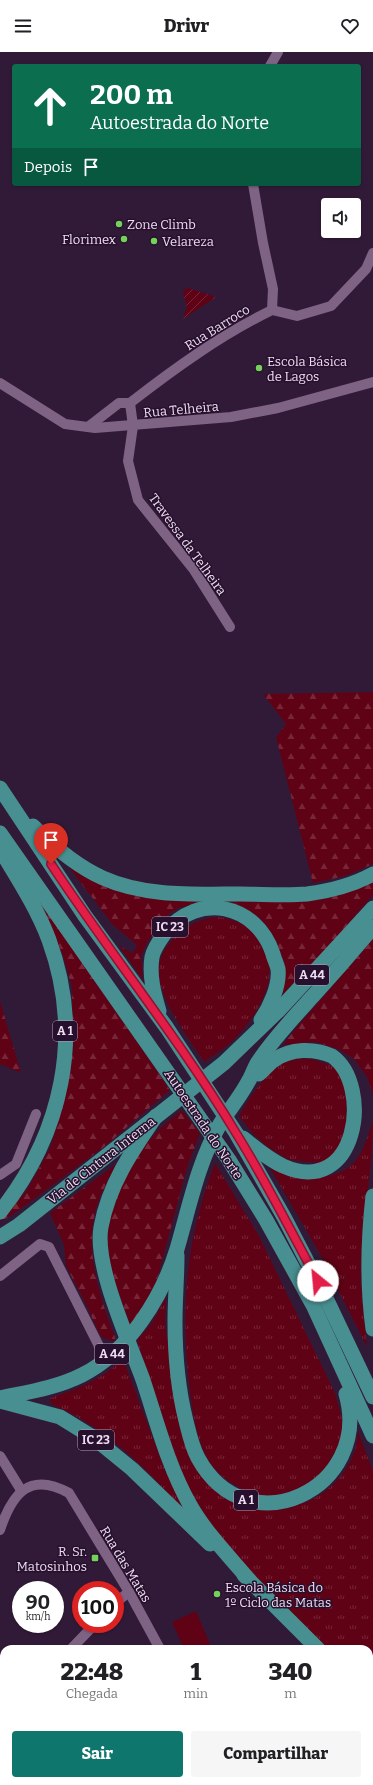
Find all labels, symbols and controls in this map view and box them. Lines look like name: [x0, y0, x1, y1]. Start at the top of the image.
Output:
icon: menu: [12, 15, 34, 37]
text: Drivr: [164, 15, 209, 37]
icon: heart: [339, 15, 361, 37]
text: 200 m: [90, 78, 173, 111]
icon: ahead: [24, 80, 76, 132]
text: Autoestrada do Norte: [90, 112, 269, 134]
icon: arrive: [80, 156, 102, 178]
text: Depois: [24, 158, 72, 176]
map controls: [321, 198, 361, 238]
button: sound: [321, 198, 361, 238]
place label: Zone Climb: [127, 217, 196, 232]
marker: Zone Climb: [114, 219, 124, 229]
place label: Florimex: [62, 232, 116, 247]
marker: Florimex: [119, 234, 129, 244]
place label: Velareza: [162, 234, 214, 249]
marker: Velareza: [149, 236, 159, 246]
street label: Rua Barroco: [182, 302, 252, 353]
place label: Escola Básica de Lagos: [267, 354, 347, 384]
marker: Escola Básica de Lagos: [254, 363, 264, 373]
street label: Rua Telheira: [143, 399, 219, 420]
street label: Travessa da Telheira: [146, 491, 229, 598]
pin: [34, 823, 68, 864]
icon: arrive: [40, 829, 62, 851]
road number: IC 23: [152, 917, 188, 937]
road number: A 44: [295, 965, 329, 985]
road number: A 1: [53, 1021, 77, 1041]
street label: Autoestrada do Norte: [161, 1066, 246, 1182]
street label: Via de Cintura Interna: [44, 1114, 158, 1207]
position arrow: [297, 1260, 339, 1302]
road number: A 44: [95, 1344, 129, 1364]
road number: IC 23: [78, 1430, 114, 1450]
road number: A 1: [234, 1490, 258, 1510]
street label: Rua das Matas: [97, 1524, 154, 1605]
place label: R. Sr. Matosinhos: [16, 1544, 87, 1574]
marker: R. Sr. Matosinhos: [90, 1553, 100, 1563]
place label: Escola Básica do 1º Ciclo das Matas: [225, 1580, 331, 1610]
speed limit sign: 100: [72, 1581, 124, 1633]
marker: Escola Básica do 1º Ciclo das Matas: [212, 1589, 222, 1599]
text: 90: [26, 1590, 50, 1614]
text: km/h: [26, 1611, 50, 1623]
text: 22:48: [60, 1658, 123, 1686]
text: 1: [191, 1658, 201, 1686]
text: 340: [269, 1658, 313, 1686]
text: Chegada: [66, 1686, 118, 1701]
text: min: [184, 1686, 208, 1701]
text: m: [284, 1686, 297, 1701]
button: Sair: [12, 1731, 183, 1777]
button: Compartilhar: [191, 1731, 361, 1777]

